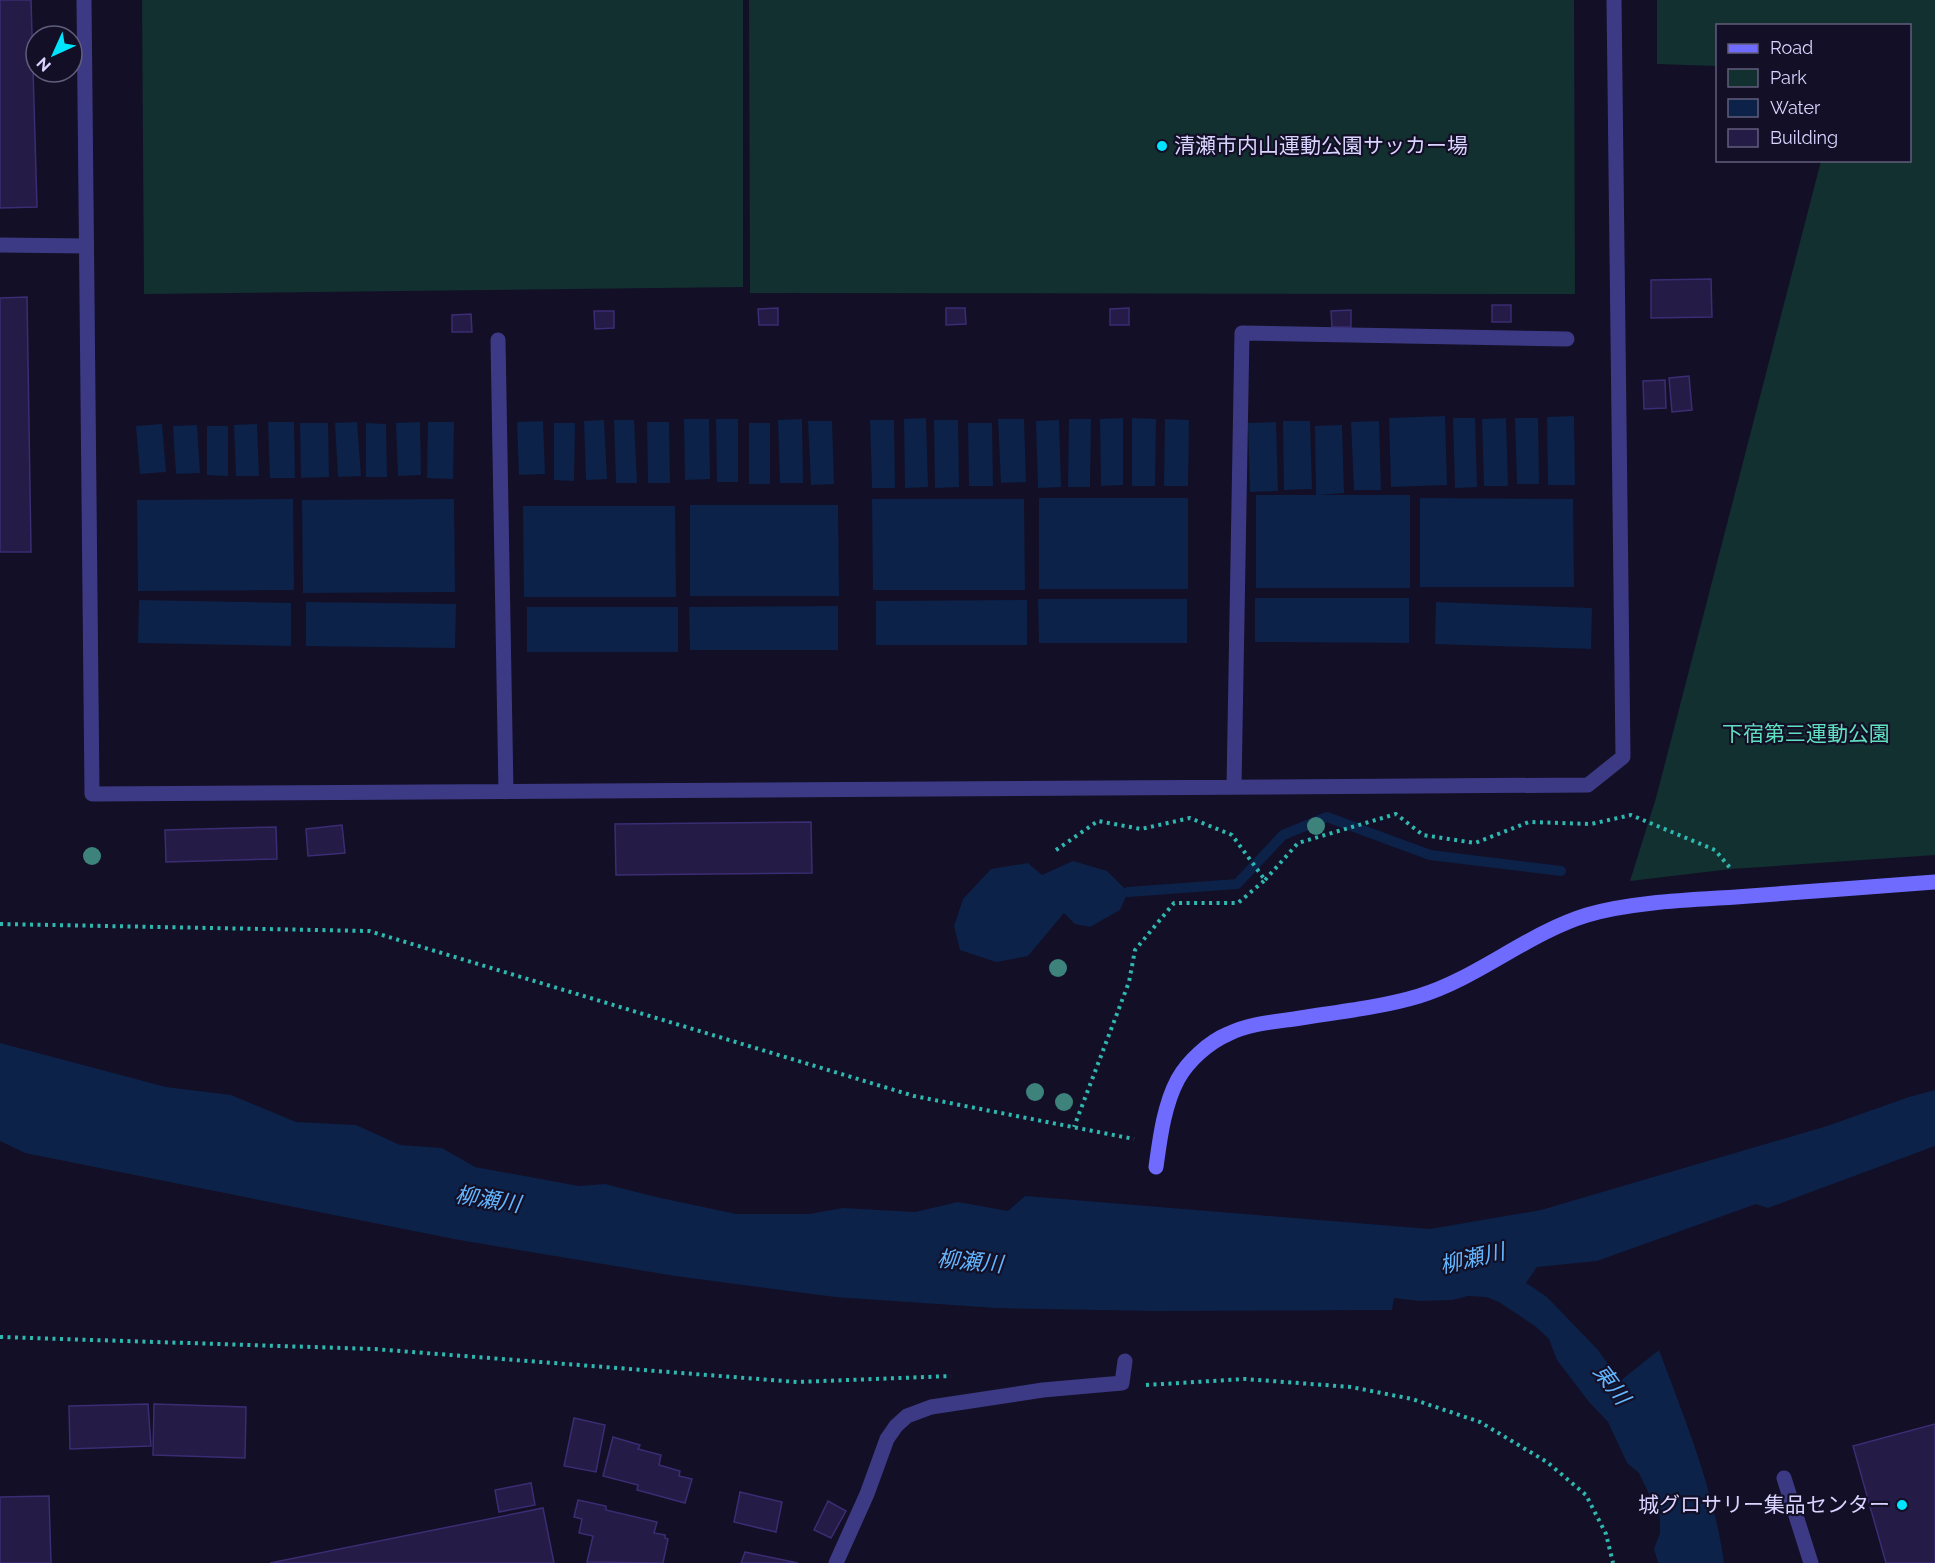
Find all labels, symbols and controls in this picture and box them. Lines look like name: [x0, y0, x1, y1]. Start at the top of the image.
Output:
north arrow: [24, 24, 84, 84]
legend: [1716, 24, 1911, 162]
text: Road: [1770, 37, 1813, 58]
text: N: [33, 53, 55, 75]
text: Park: [1770, 67, 1807, 88]
text: Water: [1770, 97, 1821, 118]
text: Building: [1770, 127, 1838, 148]
place label: 清瀬市内山運動公園サッカー場: [1174, 133, 1468, 158]
marker: 清瀬市内山運動公園サッカー場: [1155, 139, 1169, 153]
park label: 下宿第三運動公園: [1722, 721, 1890, 746]
water label: 柳瀬川: [453, 1181, 525, 1217]
water label: 柳瀬川: [1437, 1237, 1509, 1278]
water label: 柳瀬川: [936, 1245, 1006, 1277]
water label: 東川: [1588, 1359, 1637, 1411]
place label: 城グロサリー集品センター: [1638, 1492, 1890, 1517]
marker: 城グロサリー集品センター: [1895, 1498, 1909, 1512]

